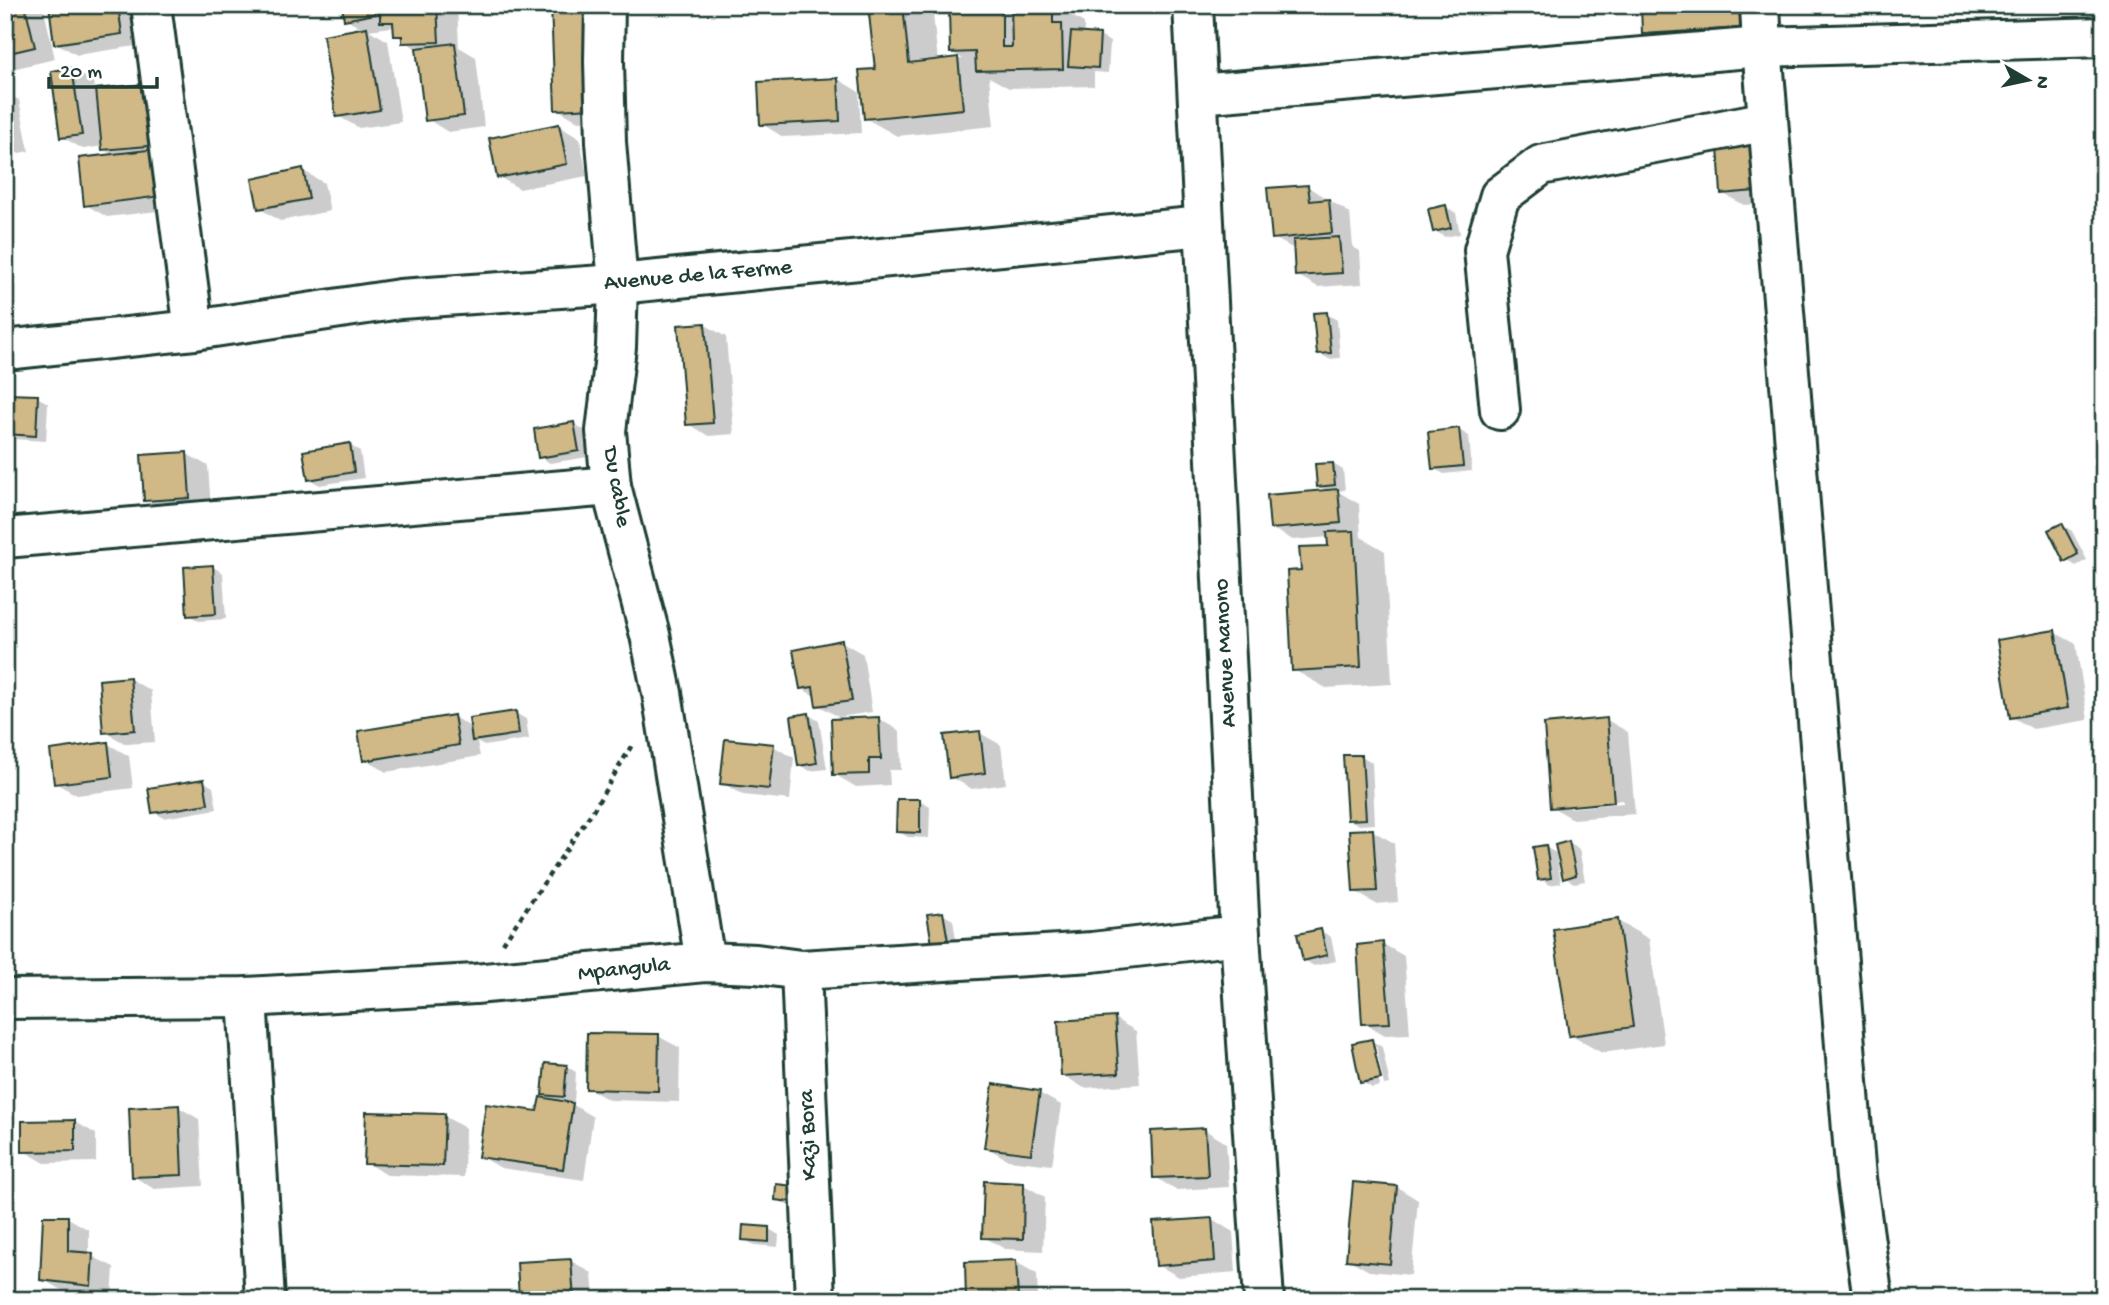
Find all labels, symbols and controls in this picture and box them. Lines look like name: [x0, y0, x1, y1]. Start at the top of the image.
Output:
scale bar: [49, 46, 158, 90]
north arrow: [1994, 46, 2064, 116]
text: 20 m: [60, 61, 102, 86]
text: N: [2029, 74, 2054, 90]
street label: Avenue de la Ferme: [603, 254, 794, 298]
street label: Du cable: [595, 443, 637, 530]
street label: Avenue Manono: [1209, 578, 1243, 728]
street label: Mpangula: [576, 952, 673, 988]
street label: Kazi Bora: [794, 1088, 824, 1181]

